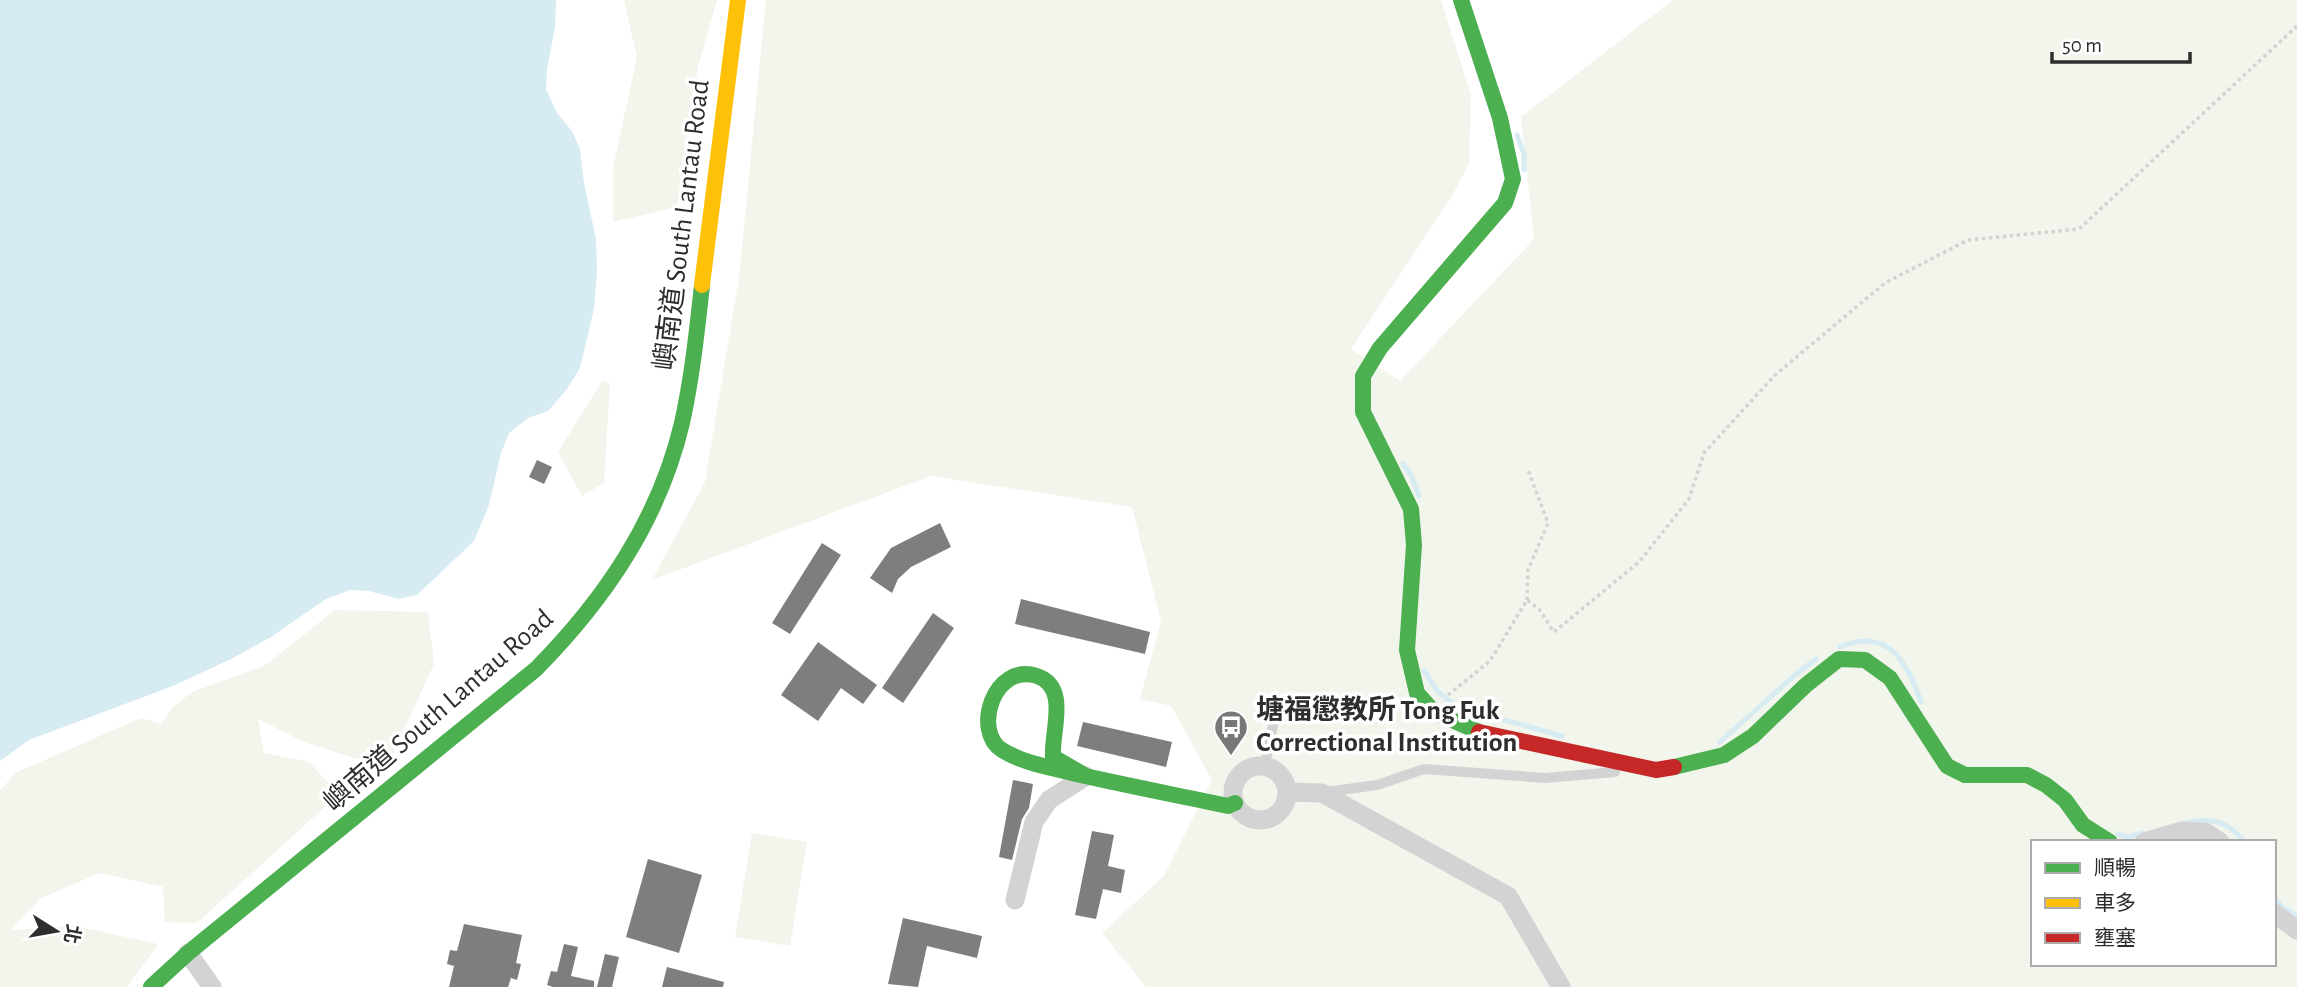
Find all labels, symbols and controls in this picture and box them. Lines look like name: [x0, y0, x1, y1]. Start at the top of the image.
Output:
scale bar: [2052, 21, 2190, 65]
text: 50 m: [2062, 35, 2102, 56]
street label: 嶼南道 South Lantau Road: [649, 78, 715, 372]
street label: 嶼南道 South Lantau Road: [318, 603, 559, 818]
place label: 塘福懲教所 Tong Fuk Correctional Institution: [1256, 694, 1517, 757]
bus stop icon: 塘福懲教所 Tong Fuk Correctional Institution: [1212, 708, 1250, 757]
legend: [2031, 840, 2276, 966]
text: 順暢: [2094, 857, 2136, 879]
text: 車多: [2094, 892, 2136, 914]
north arrow: [21, 896, 91, 966]
text: 北: [60, 923, 83, 945]
text: 壅塞: [2094, 927, 2136, 949]

